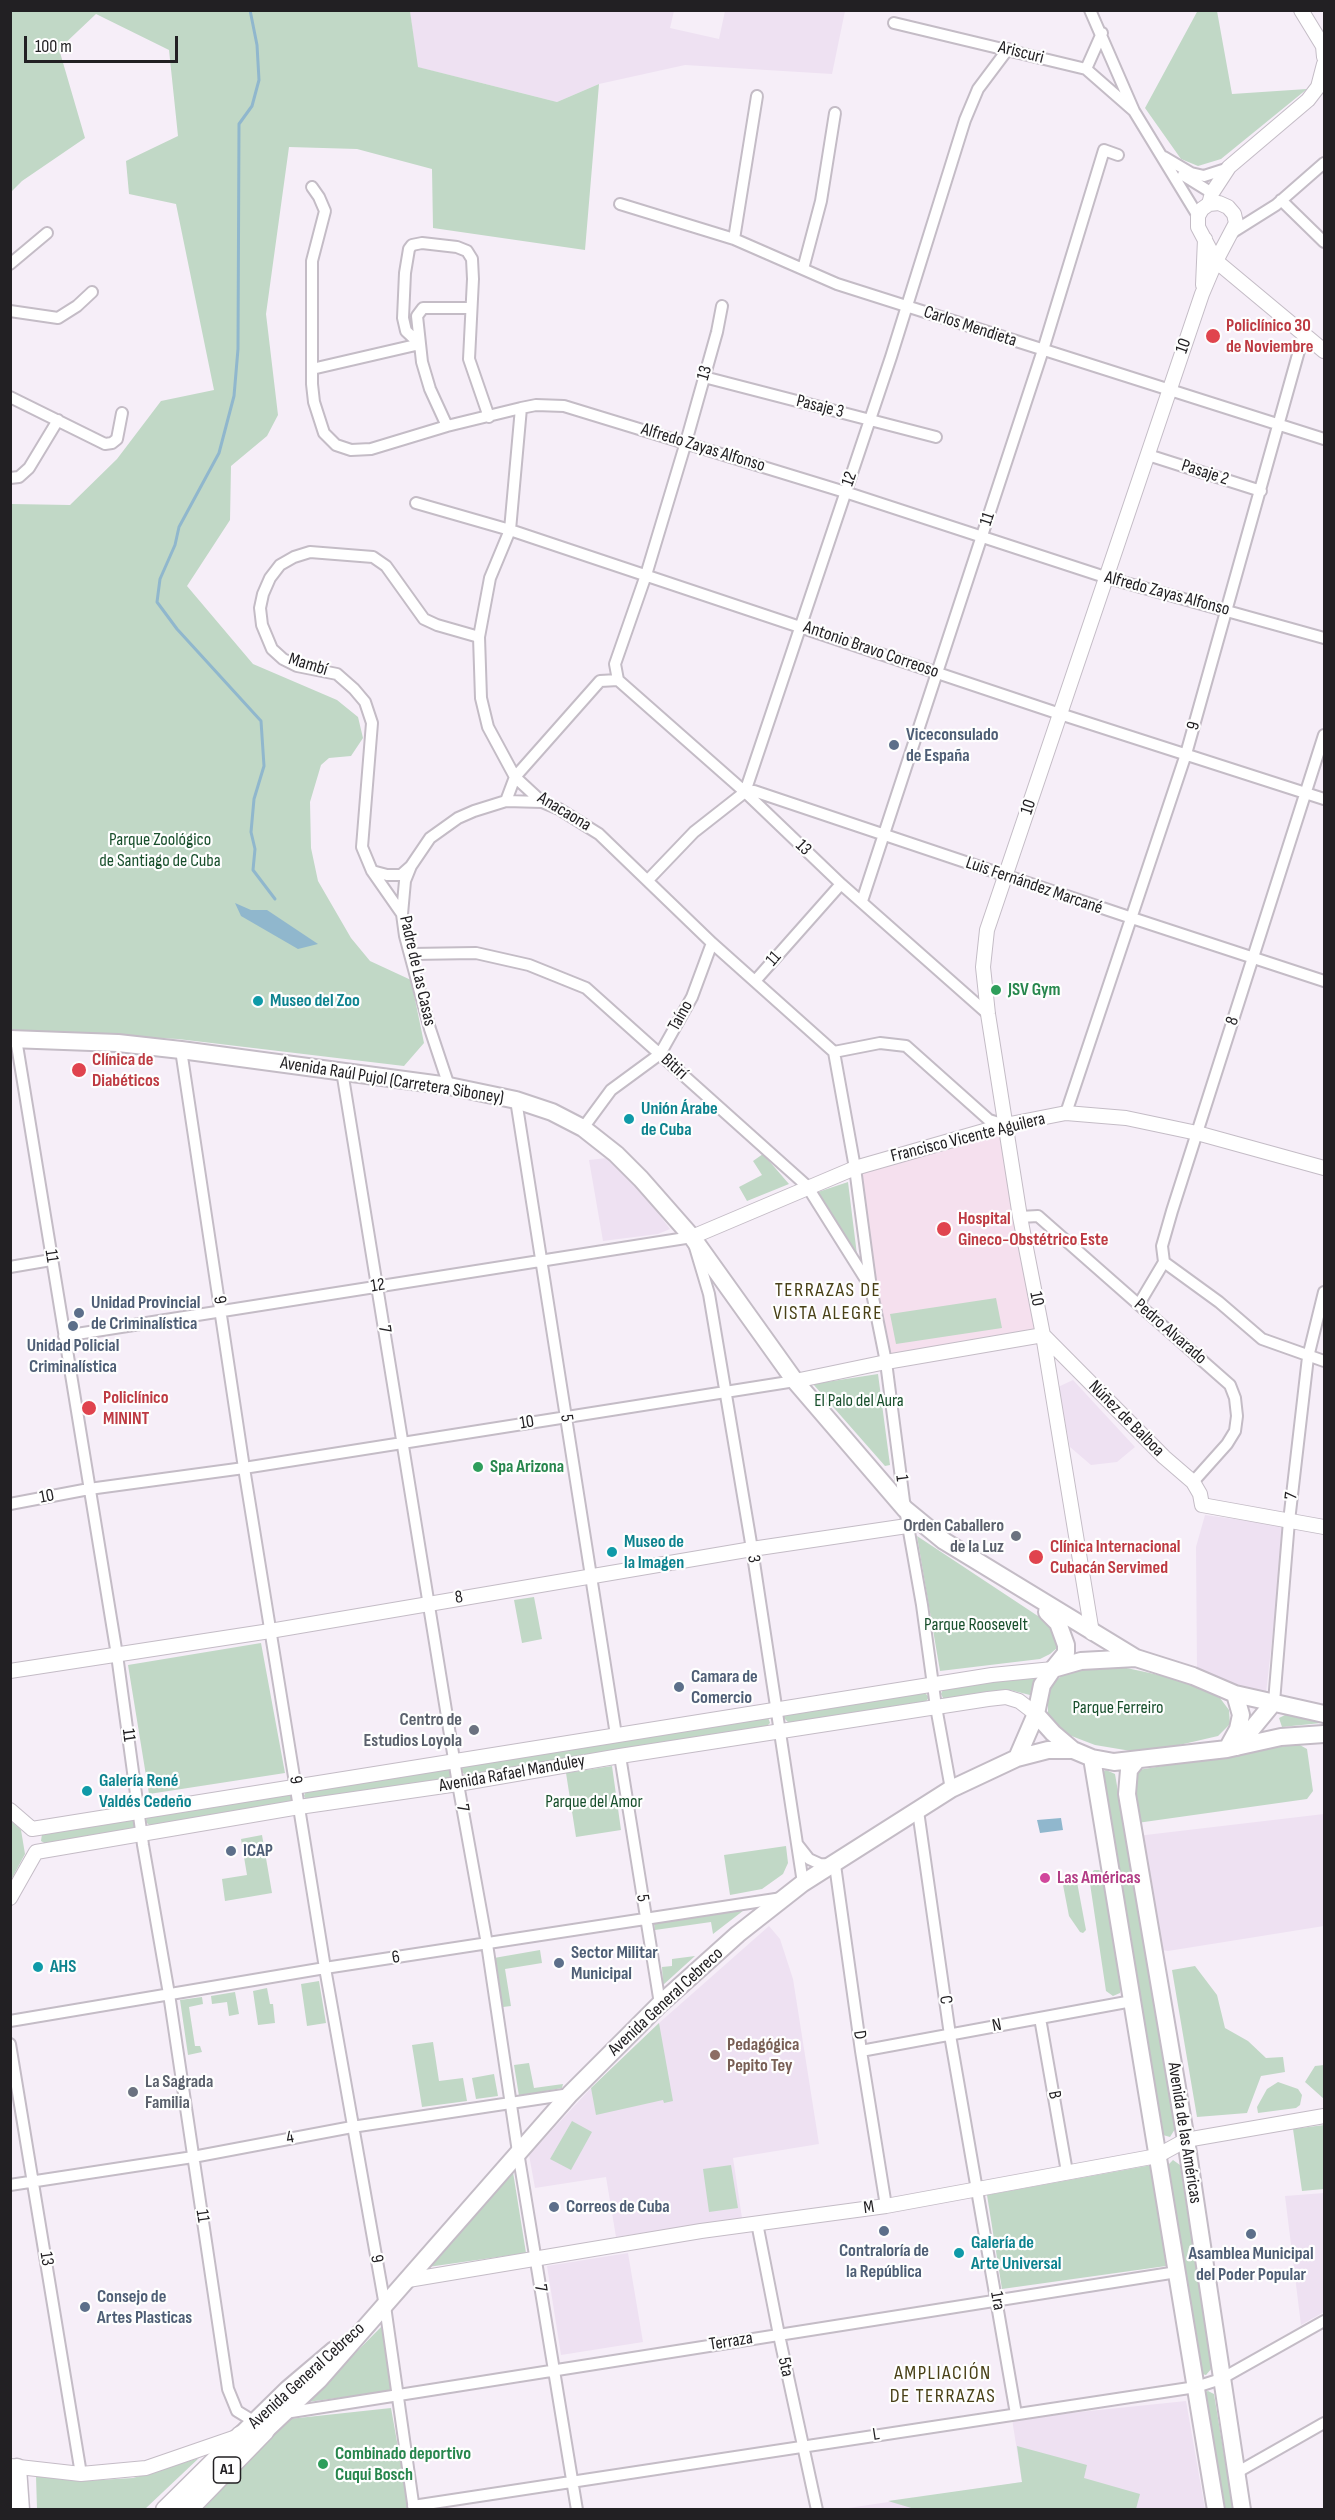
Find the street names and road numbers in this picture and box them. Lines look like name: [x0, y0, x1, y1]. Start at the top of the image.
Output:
street label: Ariscuri: [996, 37, 1046, 69]
street label: Carlos Mendieta: [921, 302, 1019, 352]
street label: 10: [1171, 336, 1197, 356]
street label: 13: [693, 363, 717, 383]
street label: Pasaje 3: [794, 391, 846, 423]
street label: Alfredo Zayas Alfonso: [638, 419, 768, 477]
street label: Pasaje 2: [1179, 455, 1231, 491]
street label: 12: [838, 469, 862, 489]
street label: 11: [976, 510, 1000, 528]
street label: Alfredo Zayas Alfonso: [1102, 567, 1232, 621]
street label: Antonio Bravo Correoso: [801, 617, 941, 683]
street label: Mambí: [286, 649, 330, 681]
street label: 9: [1183, 719, 1205, 733]
street label: Anacaona: [533, 788, 595, 836]
street label: 10: [1017, 797, 1041, 817]
street label: 13: [791, 835, 815, 861]
street label: Luis Fernández Marcané: [963, 852, 1105, 920]
street label: Padre de Las Casas: [394, 914, 440, 1028]
street label: 11: [762, 947, 786, 971]
street label: Taíno: [664, 997, 698, 1035]
street label: 8: [1222, 1014, 1244, 1028]
street label: Bitirí: [656, 1049, 692, 1085]
street label: Avenida Raúl Pujol (Carretera Siboney): [279, 1053, 505, 1109]
street label: Francisco Vicente Aguilera: [889, 1108, 1047, 1168]
street label: 11: [39, 1248, 63, 1264]
street label: 12: [369, 1274, 387, 1298]
street label: 10: [1024, 1290, 1048, 1308]
street label: 9: [208, 1294, 230, 1306]
street label: Pedro Alvarado: [1129, 1295, 1211, 1369]
street label: 7: [373, 1324, 395, 1334]
street label: Núñez de Balboa: [1083, 1376, 1169, 1462]
street label: 10: [518, 1411, 536, 1435]
street label: 5: [555, 1413, 577, 1423]
street label: 1: [890, 1474, 912, 1482]
street label: 10: [38, 1485, 56, 1509]
street label: 7: [1281, 1491, 1303, 1501]
street label: 3: [742, 1554, 764, 1564]
street label: 8: [453, 1587, 465, 1609]
street label: 11: [116, 1727, 140, 1743]
street label: Avenida Rafael Manduley: [437, 1751, 587, 1797]
street label: 9: [284, 1774, 306, 1786]
street label: 7: [451, 1803, 473, 1813]
street label: 5: [631, 1893, 653, 1903]
street label: Avenida General Cebreco: [604, 1943, 728, 2061]
street label: 6: [390, 1947, 402, 1969]
street label: C: [934, 1994, 956, 2006]
street label: N: [990, 2015, 1004, 2037]
street label: D: [848, 2029, 870, 2041]
street label: Avenida de las Américas: [1162, 2061, 1206, 2205]
street label: B: [1043, 2089, 1065, 2101]
street label: 4: [284, 2127, 296, 2149]
street label: M: [862, 2197, 876, 2219]
street label: 11: [190, 2208, 214, 2224]
street label: 13: [34, 2250, 58, 2268]
street label: 9: [365, 2253, 387, 2265]
street label: 7: [529, 2283, 551, 2293]
street label: 1ra: [985, 2290, 1009, 2312]
street label: Avenida General Cebreco: [244, 2318, 370, 2434]
street label: Terraza: [708, 2328, 754, 2356]
street label: 5ta: [772, 2355, 798, 2379]
street label: L: [871, 2424, 881, 2446]
road number: A1: [214, 2457, 240, 2483]

